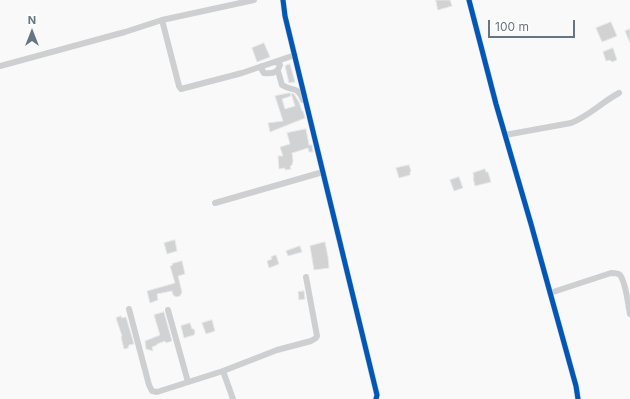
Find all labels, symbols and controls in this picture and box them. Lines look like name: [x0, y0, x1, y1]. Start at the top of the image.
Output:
north arrow: [12, 12, 52, 52]
scale bar: [490, 12, 577, 38]
text: N: [28, 13, 36, 27]
text: 100 m: [495, 19, 529, 34]

